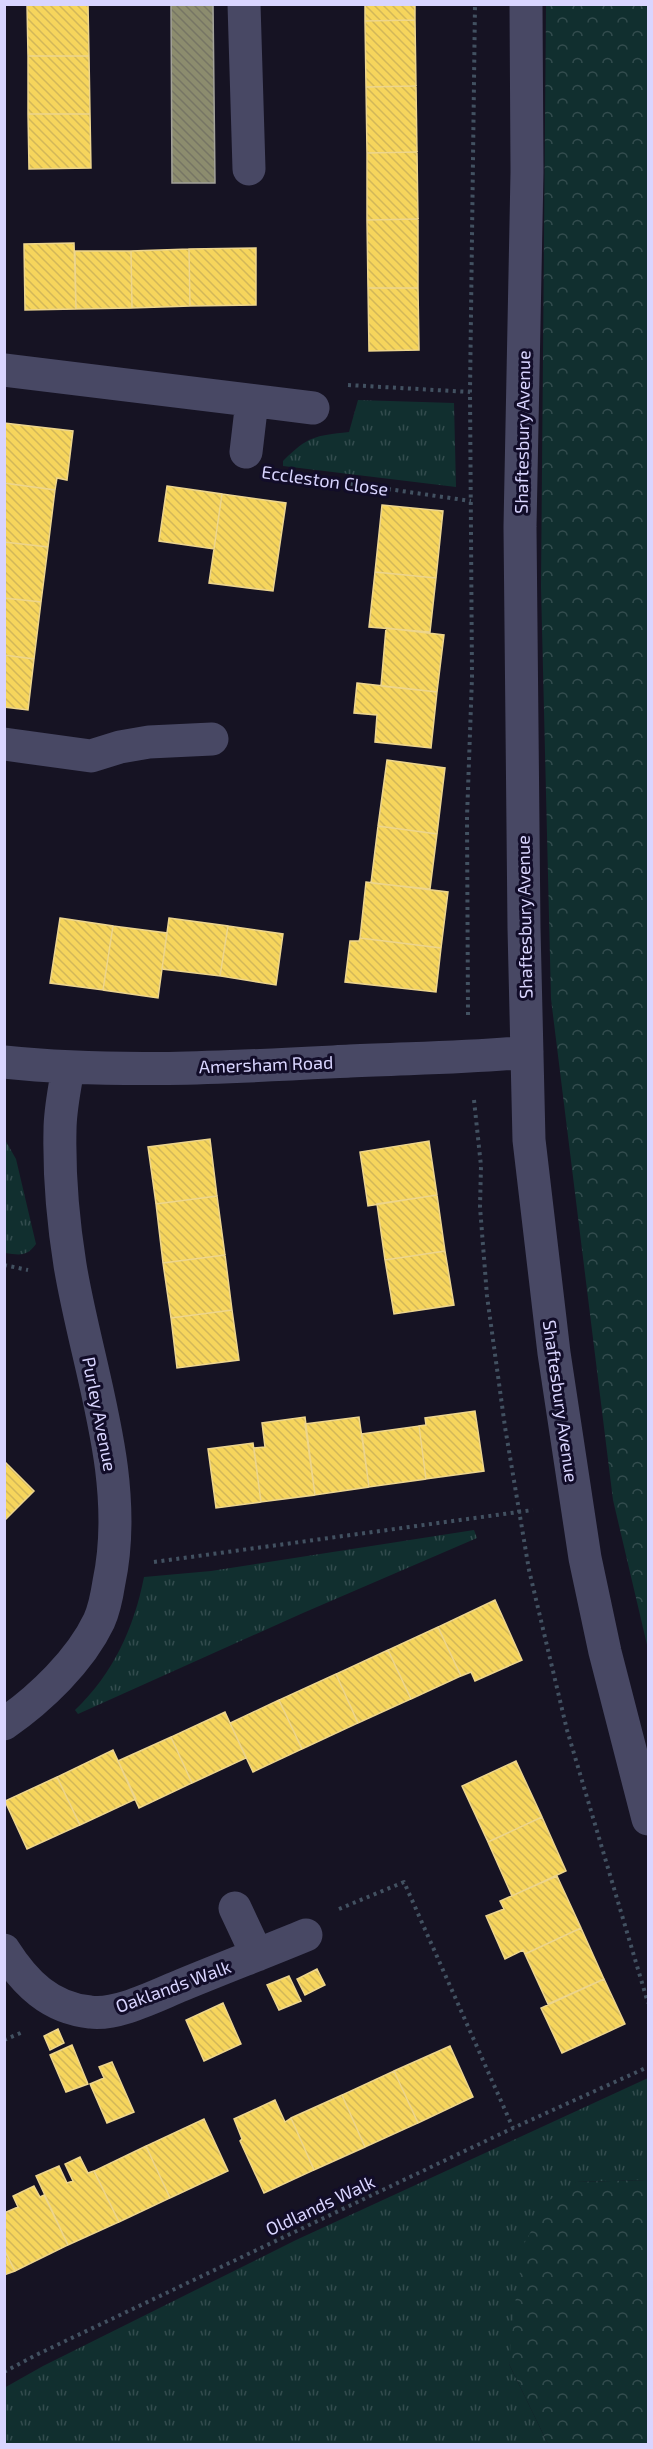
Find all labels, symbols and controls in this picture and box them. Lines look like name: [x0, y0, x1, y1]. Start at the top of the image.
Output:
street label: Shaftesbury Avenue: [510, 350, 534, 514]
street label: Eccleston Close: [260, 460, 390, 500]
street label: Shaftesbury Avenue: [512, 835, 536, 999]
street label: Amersham Road: [198, 1051, 334, 1077]
street label: Shaftesbury Avenue: [539, 1318, 583, 1484]
street label: Purley Avenue: [78, 1355, 122, 1473]
street label: Oaklands Walk: [112, 1955, 234, 2017]
street label: Oldlands Walk: [262, 2170, 378, 2240]

